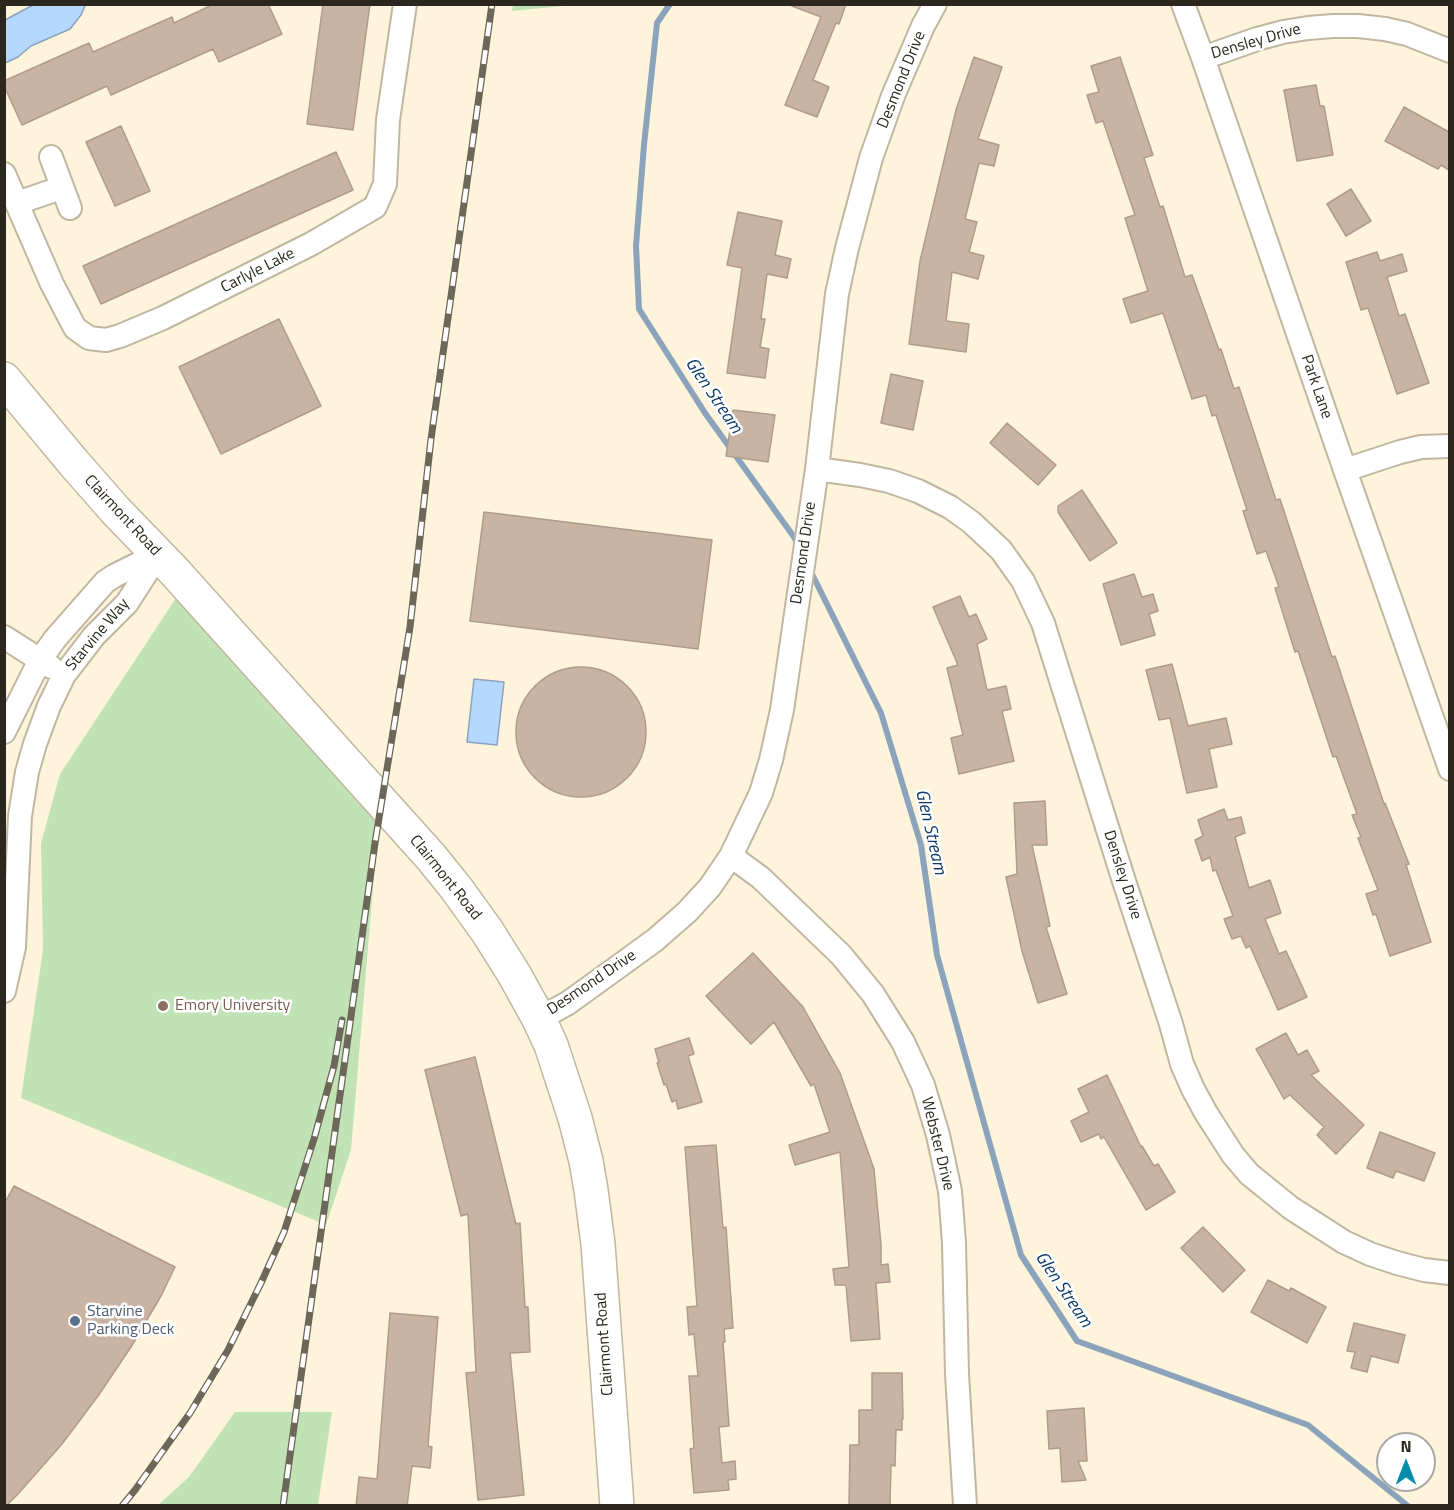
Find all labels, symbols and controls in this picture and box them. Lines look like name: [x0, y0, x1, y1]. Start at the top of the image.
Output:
street label: Densley Drive: [1209, 20, 1303, 64]
street label: Desmond Drive: [874, 29, 930, 131]
street label: Carlyle Lake: [218, 244, 298, 298]
street label: Park Lane: [1296, 352, 1336, 422]
water label: Glen Stream: [680, 354, 746, 438]
street label: Clairmont Road: [80, 472, 164, 560]
street label: Desmond Drive: [787, 501, 821, 605]
street label: Starvine Way: [62, 595, 134, 675]
water label: Glen Stream: [910, 787, 950, 877]
street label: Densley Drive: [1099, 828, 1145, 922]
street label: Clairmont Road: [405, 832, 485, 924]
street label: Desmond Drive: [544, 946, 640, 1020]
place label: Emory University: [175, 996, 290, 1016]
marker: Emory University: [156, 999, 170, 1013]
street label: Webster Drive: [916, 1095, 958, 1193]
water label: Glen Stream: [1030, 1248, 1096, 1332]
street label: Clairmont Road: [592, 1292, 618, 1396]
place label: Starvine Parking Deck: [87, 1302, 175, 1340]
marker: Starvine Parking Deck: [68, 1314, 82, 1328]
north arrow: [1376, 1432, 1436, 1492]
text: N: [1400, 1434, 1412, 1458]

